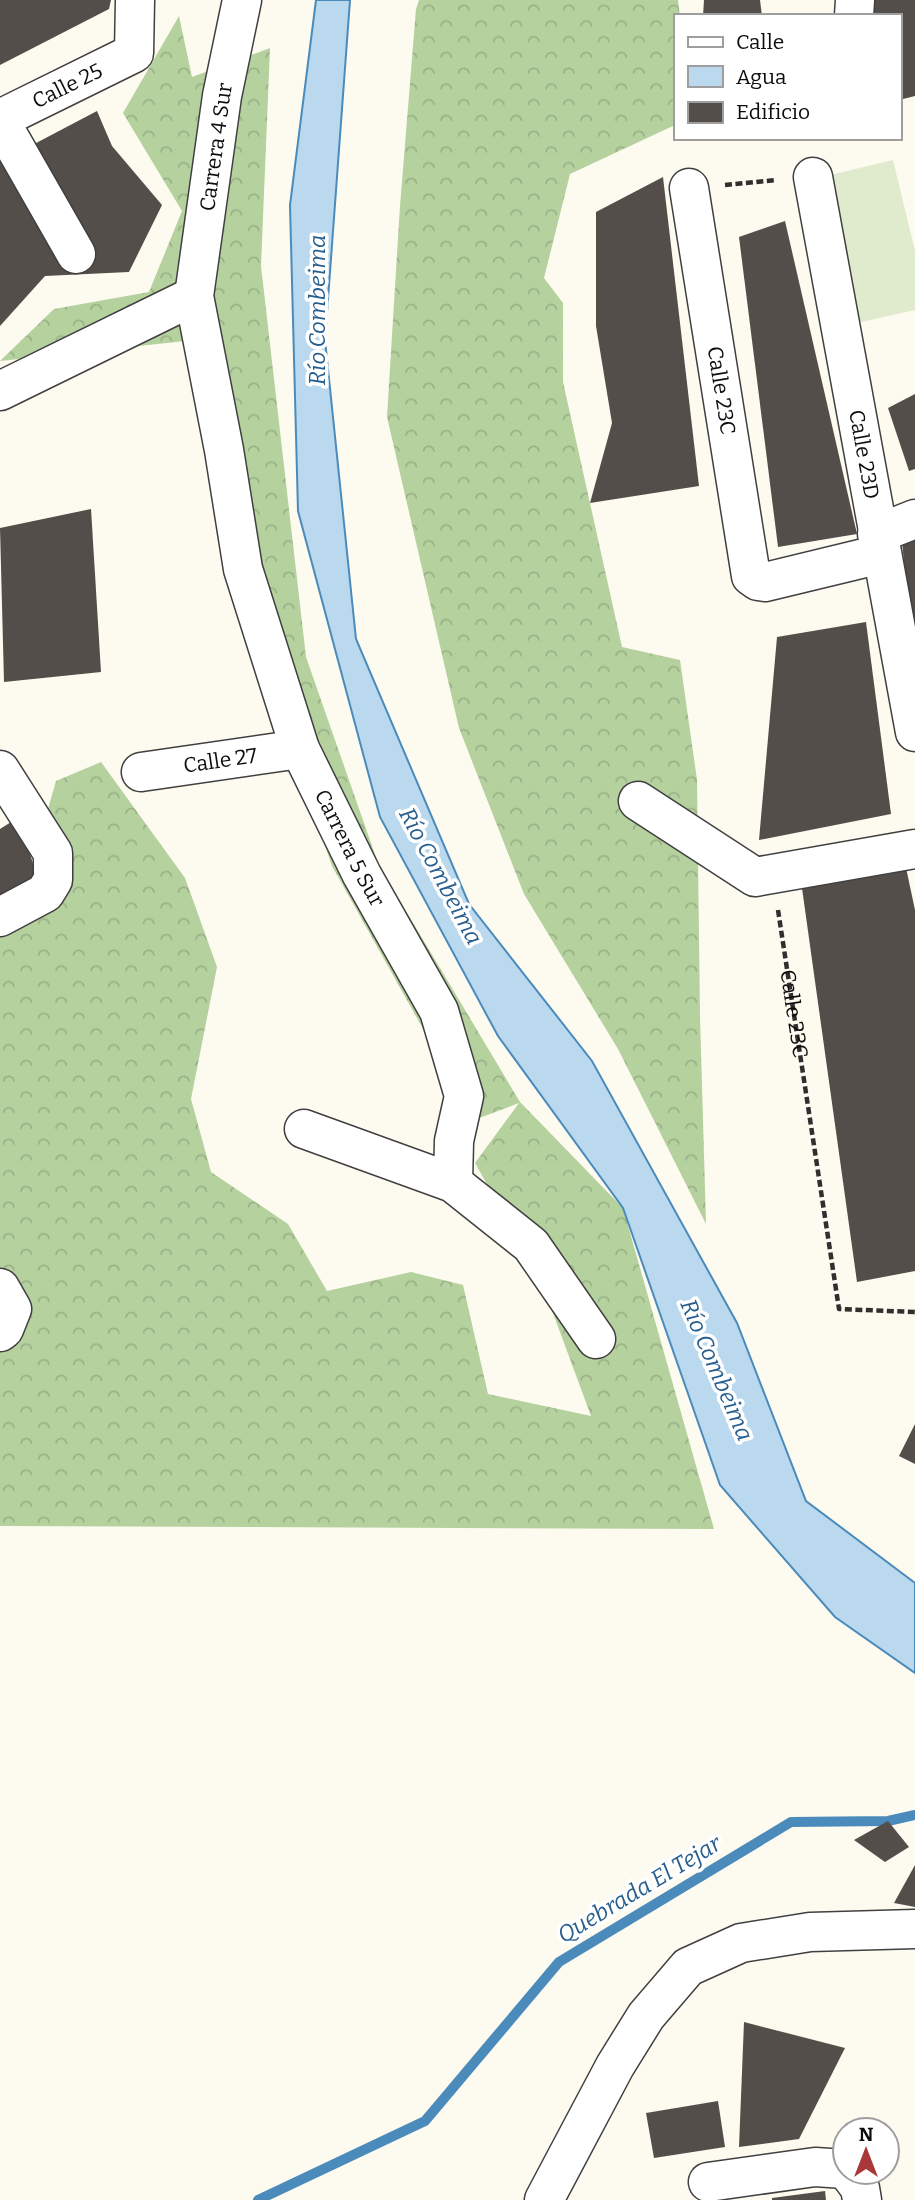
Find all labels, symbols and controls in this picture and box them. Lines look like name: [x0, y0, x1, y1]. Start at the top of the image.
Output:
legend: [674, 14, 901, 140]
text: Calle: [736, 29, 784, 55]
street label: Calle 25: [28, 58, 107, 114]
text: Agua: [736, 64, 787, 90]
street label: Carrera 4 Sur: [194, 81, 238, 213]
text: Edificio: [736, 99, 810, 125]
water label: Río Combeima: [303, 234, 331, 386]
street label: Calle 23C: [701, 344, 741, 436]
street label: Calle 23D: [843, 408, 885, 501]
street label: Calle 27: [182, 742, 259, 779]
street label: Carrera 5 Sur: [309, 785, 390, 911]
water label: Río Combeima: [393, 803, 489, 949]
street label: Calle 23C: [774, 968, 813, 1060]
water label: Río Combeima: [675, 1295, 759, 1445]
water label: Quebrada El Tejar: [552, 1828, 727, 1949]
north arrow: [831, 2116, 901, 2186]
text: N: [859, 2123, 874, 2146]

